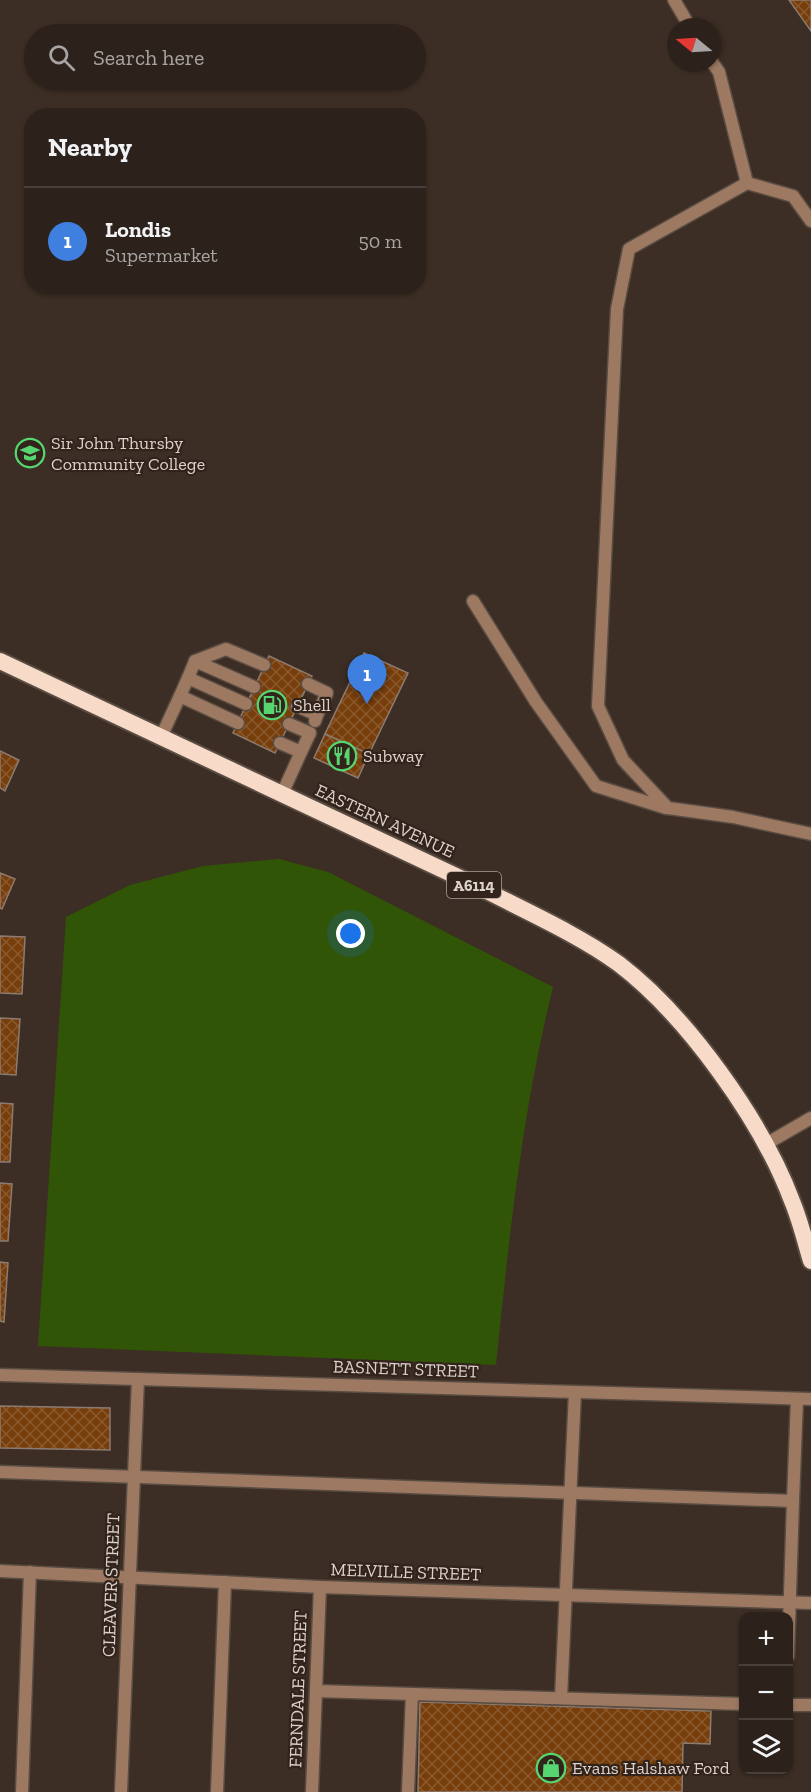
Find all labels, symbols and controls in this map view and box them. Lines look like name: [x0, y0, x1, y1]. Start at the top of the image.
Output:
north arrow: [667, 18, 721, 72]
search box: [24, 24, 426, 90]
icon: search: [45, 41, 78, 74]
text: Search here: [93, 44, 204, 71]
text: Nearby: [48, 131, 132, 163]
text: Londis: [105, 216, 171, 243]
text: 1: [63, 229, 72, 253]
text: 50 m: [358, 229, 402, 253]
text: Supermarket: [105, 243, 218, 267]
place label: Sir John Thursby Community College: [51, 432, 205, 475]
school or university icon: Sir John Thursby Community College: [14, 437, 46, 469]
pin: 1: [348, 654, 386, 704]
fuel station icon: Shell: [256, 689, 288, 721]
place label: Shell: [293, 694, 331, 716]
restaurant icon: Subway: [326, 740, 358, 772]
place label: Subway: [363, 745, 424, 767]
street label: EASTERN AVENUE: [312, 779, 458, 863]
road number: A6114: [447, 872, 501, 898]
your location: [336, 919, 365, 948]
street label: BASNETT STREET: [333, 1355, 479, 1383]
street label: CLEAVER STREET: [97, 1513, 125, 1657]
street label: MELVILLE STREET: [330, 1558, 482, 1586]
street label: FERNDALE STREET: [284, 1610, 312, 1768]
map controls: [739, 1612, 793, 1774]
button: +: [739, 1612, 793, 1666]
button: −: [739, 1666, 793, 1720]
button: layers: [739, 1720, 793, 1774]
shop icon: Evans Halshaw Ford: [535, 1752, 567, 1784]
place label: Evans Halshaw Ford: [572, 1757, 730, 1779]

